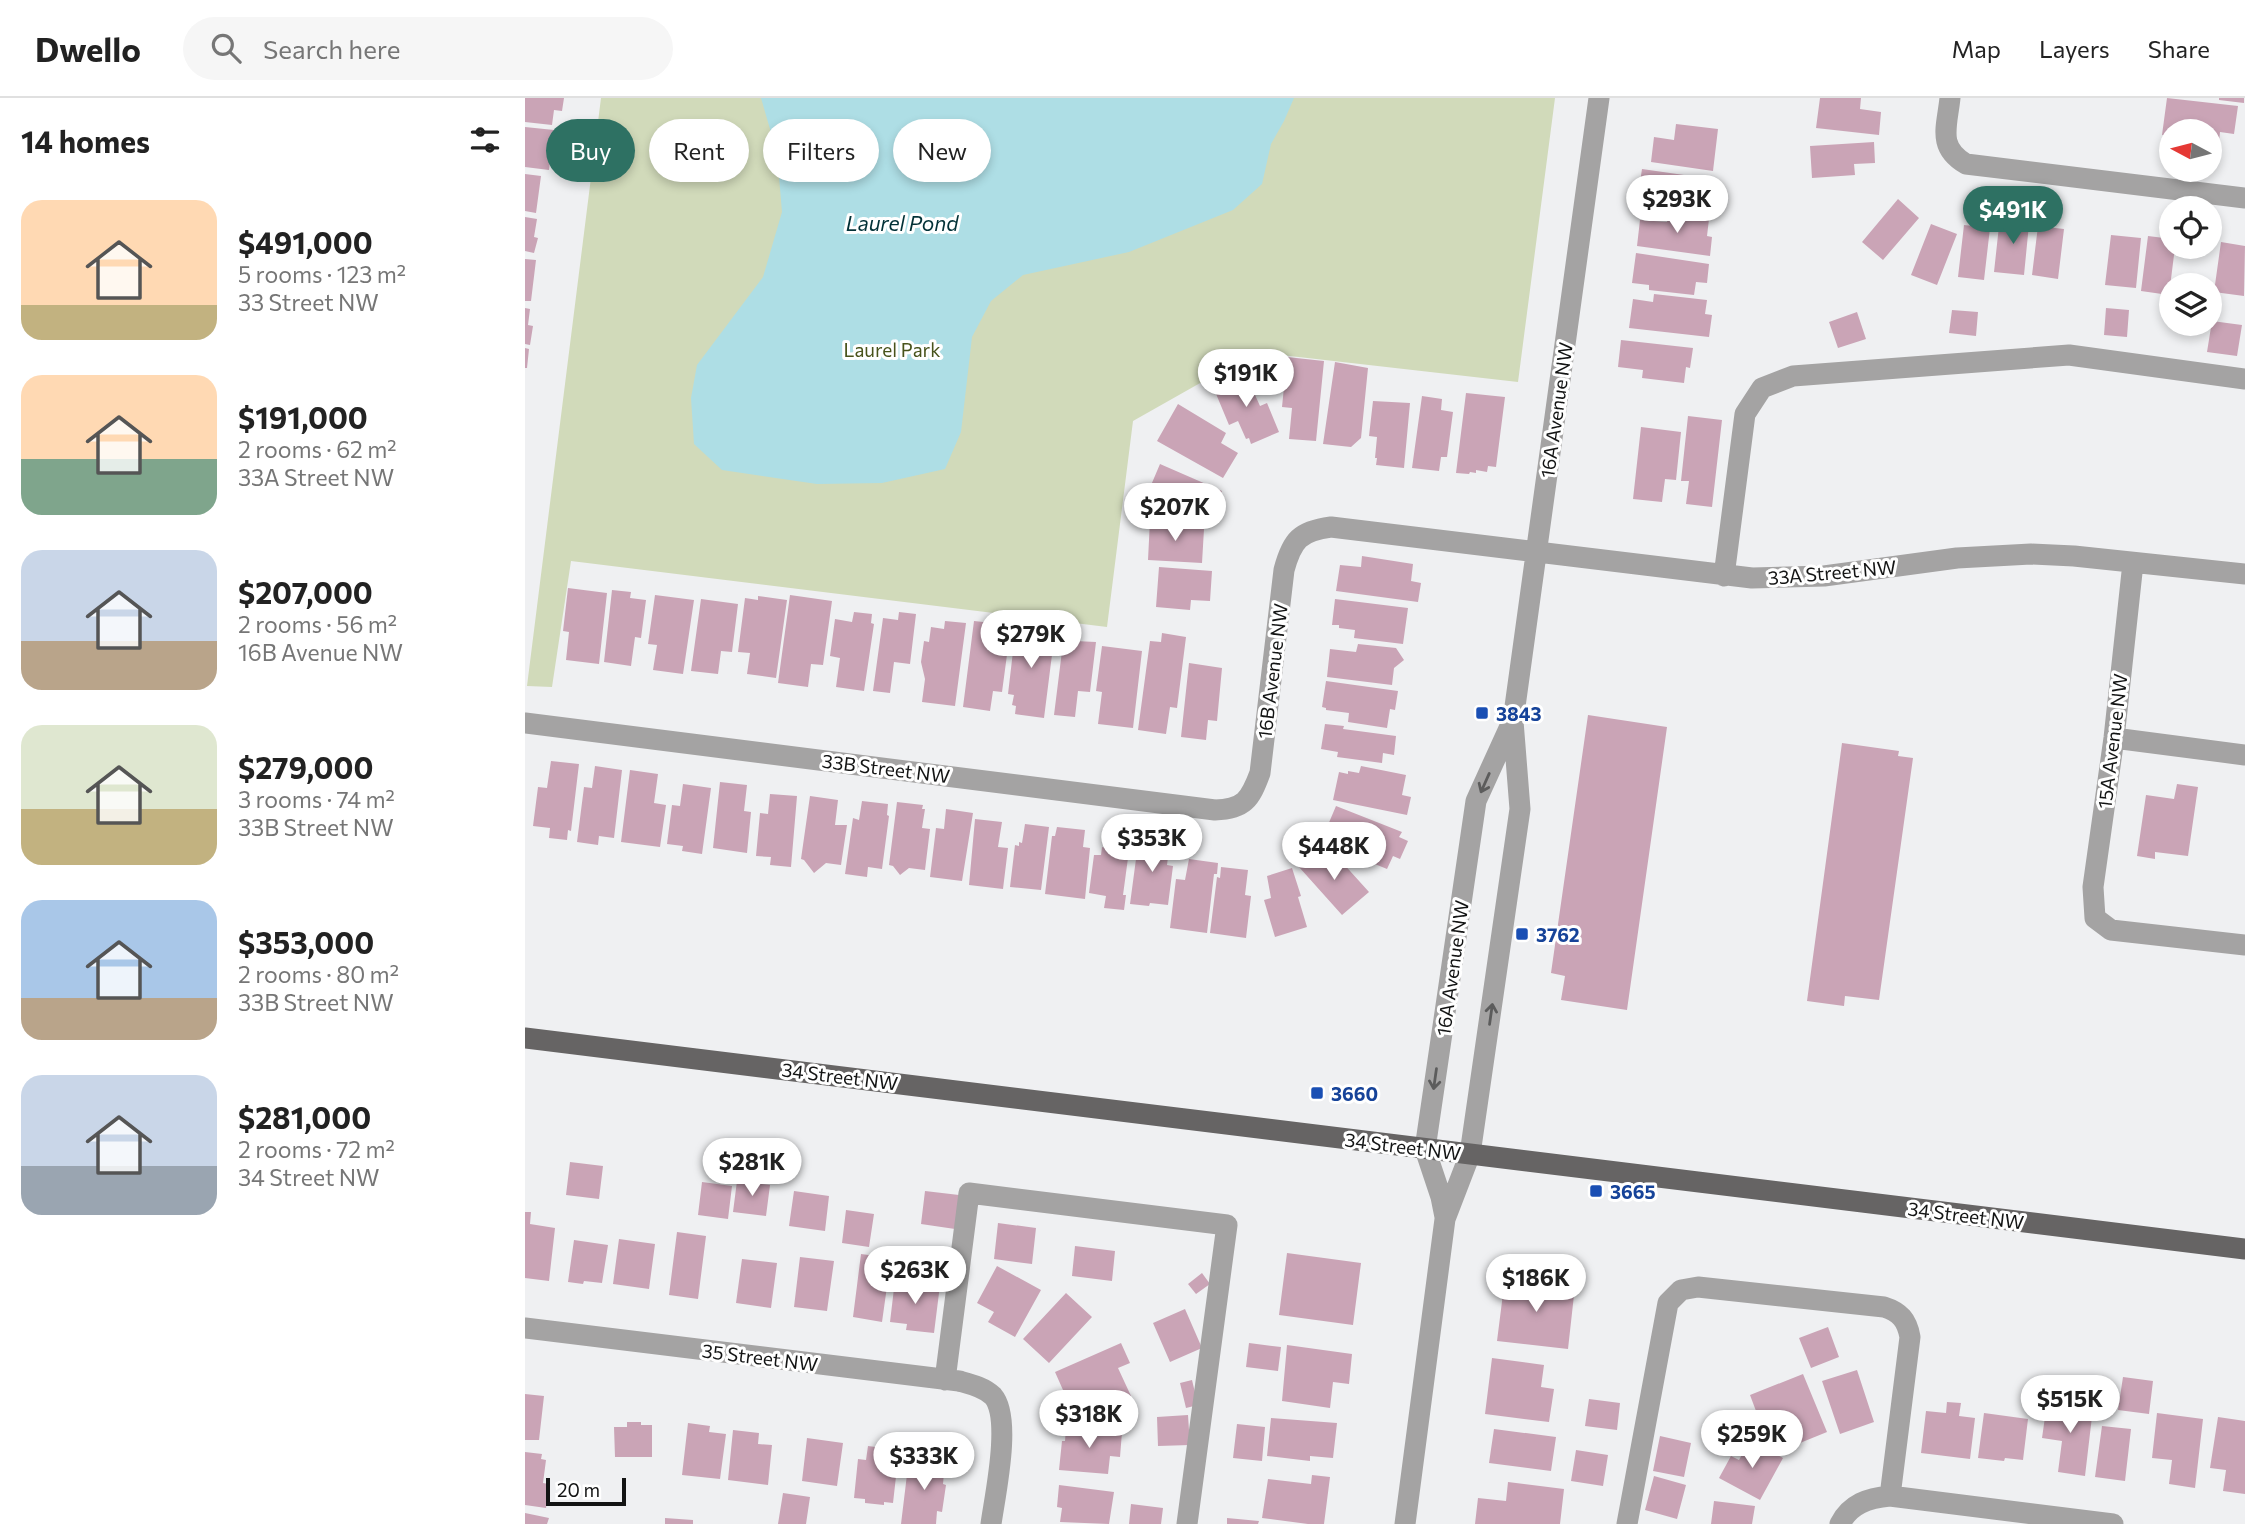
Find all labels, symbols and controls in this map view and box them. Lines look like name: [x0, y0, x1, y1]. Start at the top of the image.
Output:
search box: [183, 17, 673, 80]
text: Dwello: [35, 28, 141, 69]
icon: search: [207, 29, 245, 67]
text: Search here: [263, 33, 401, 64]
text: Map: [1952, 34, 2001, 63]
text: Layers: [2039, 34, 2110, 63]
text: Share: [2148, 34, 2210, 63]
chip: Buy: [546, 119, 635, 182]
chip: Rent: [649, 119, 749, 182]
chip: Filters: [763, 119, 879, 182]
chip: New: [893, 119, 991, 182]
north arrow: [2159, 119, 2223, 182]
map controls: [2159, 119, 2222, 336]
icon: filters: [466, 121, 504, 159]
text: 14 homes: [21, 122, 150, 159]
pin: $293K: [1628, 176, 1726, 235]
text: $293K: [1642, 184, 1712, 212]
pin: $491K: [1964, 186, 2062, 246]
text: $491K: [1979, 195, 2047, 223]
button: locate: [2159, 196, 2222, 259]
water label: Laurel Pond: [846, 210, 959, 235]
text: $491,000: [238, 223, 373, 260]
icon: home: [77, 228, 161, 312]
text: 5 rooms · 123 m²: [238, 260, 406, 288]
button: layers: [2159, 273, 2222, 336]
text: 33 Street NW: [238, 288, 379, 316]
park label: Laurel Park: [844, 338, 940, 361]
street label: 16A Avenue NW: [1535, 341, 1577, 479]
pin: $191K: [1197, 350, 1295, 409]
text: $191K: [1214, 358, 1278, 386]
text: $191,000: [238, 398, 368, 435]
icon: home: [77, 403, 161, 487]
text: 2 rooms · 62 m²: [238, 435, 397, 463]
text: 33A Street NW: [238, 463, 394, 491]
pin: $207K: [1126, 484, 1224, 543]
text: $207K: [1140, 492, 1210, 520]
street label: 33A Street NW: [1767, 555, 1897, 589]
text: $207,000: [238, 573, 373, 610]
icon: home: [77, 578, 161, 662]
street label: 16B Avenue NW: [1252, 602, 1292, 740]
text: 2 rooms · 56 m²: [238, 610, 397, 638]
pin: $279K: [982, 610, 1080, 670]
text: $279K: [997, 619, 1065, 647]
text: 16B Avenue NW: [238, 638, 403, 666]
street label: 15A Avenue NW: [2092, 672, 2132, 810]
place label: 3843: [1496, 702, 1542, 725]
marker: 3843: [1474, 705, 1490, 721]
text: $279,000: [238, 748, 373, 785]
street label: 33B Street NW: [821, 749, 951, 787]
icon: home: [77, 753, 161, 837]
one-way arrow: [1478, 772, 1491, 793]
text: 3 rooms · 74 m²: [238, 785, 395, 813]
text: 33B Street NW: [238, 813, 394, 841]
pin: $353K: [1103, 814, 1201, 874]
pin: $448K: [1285, 822, 1383, 882]
text: $353K: [1117, 823, 1187, 851]
text: $448K: [1298, 831, 1370, 859]
street label: 16A Avenue NW: [1431, 899, 1473, 1037]
text: $353,000: [238, 923, 374, 960]
place label: 3762: [1536, 923, 1580, 946]
marker: 3762: [1514, 926, 1530, 942]
icon: home: [77, 928, 161, 1012]
text: 2 rooms · 80 m²: [238, 960, 399, 988]
text: 33B Street NW: [238, 988, 394, 1016]
one-way arrow: [1484, 1003, 1497, 1026]
street label: 34 Street NW: [781, 1057, 899, 1095]
one-way arrow: [1429, 1068, 1442, 1090]
place label: 3660: [1331, 1082, 1378, 1105]
marker: 3660: [1309, 1085, 1325, 1101]
text: $281,000: [238, 1098, 371, 1135]
icon: home: [77, 1103, 161, 1187]
street label: 34 Street NW: [1344, 1127, 1462, 1165]
text: 2 rooms · 72 m²: [238, 1135, 395, 1163]
pin: $281K: [703, 1138, 801, 1198]
text: $281K: [719, 1147, 785, 1175]
text: 34 Street NW: [238, 1163, 380, 1191]
place label: 3665: [1610, 1180, 1656, 1203]
marker: 3665: [1588, 1183, 1604, 1199]
street label: 34 Street NW: [1907, 1196, 2025, 1234]
pin: $263K: [866, 1246, 964, 1306]
pin: $186K: [1487, 1254, 1585, 1314]
text: $263K: [880, 1255, 950, 1283]
text: $186K: [1502, 1263, 1570, 1291]
street label: 35 Street NW: [701, 1338, 819, 1376]
pin: $515K: [2021, 1376, 2119, 1435]
text: $515K: [2037, 1384, 2103, 1412]
pin: $318K: [1040, 1390, 1138, 1450]
text: $318K: [1055, 1399, 1123, 1427]
pin: $259K: [1703, 1410, 1801, 1470]
text: $259K: [1717, 1419, 1787, 1447]
pin: $333K: [875, 1432, 973, 1492]
text: $333K: [889, 1441, 959, 1469]
scale bar: [546, 1475, 627, 1507]
text: 20 m: [557, 1478, 600, 1501]

